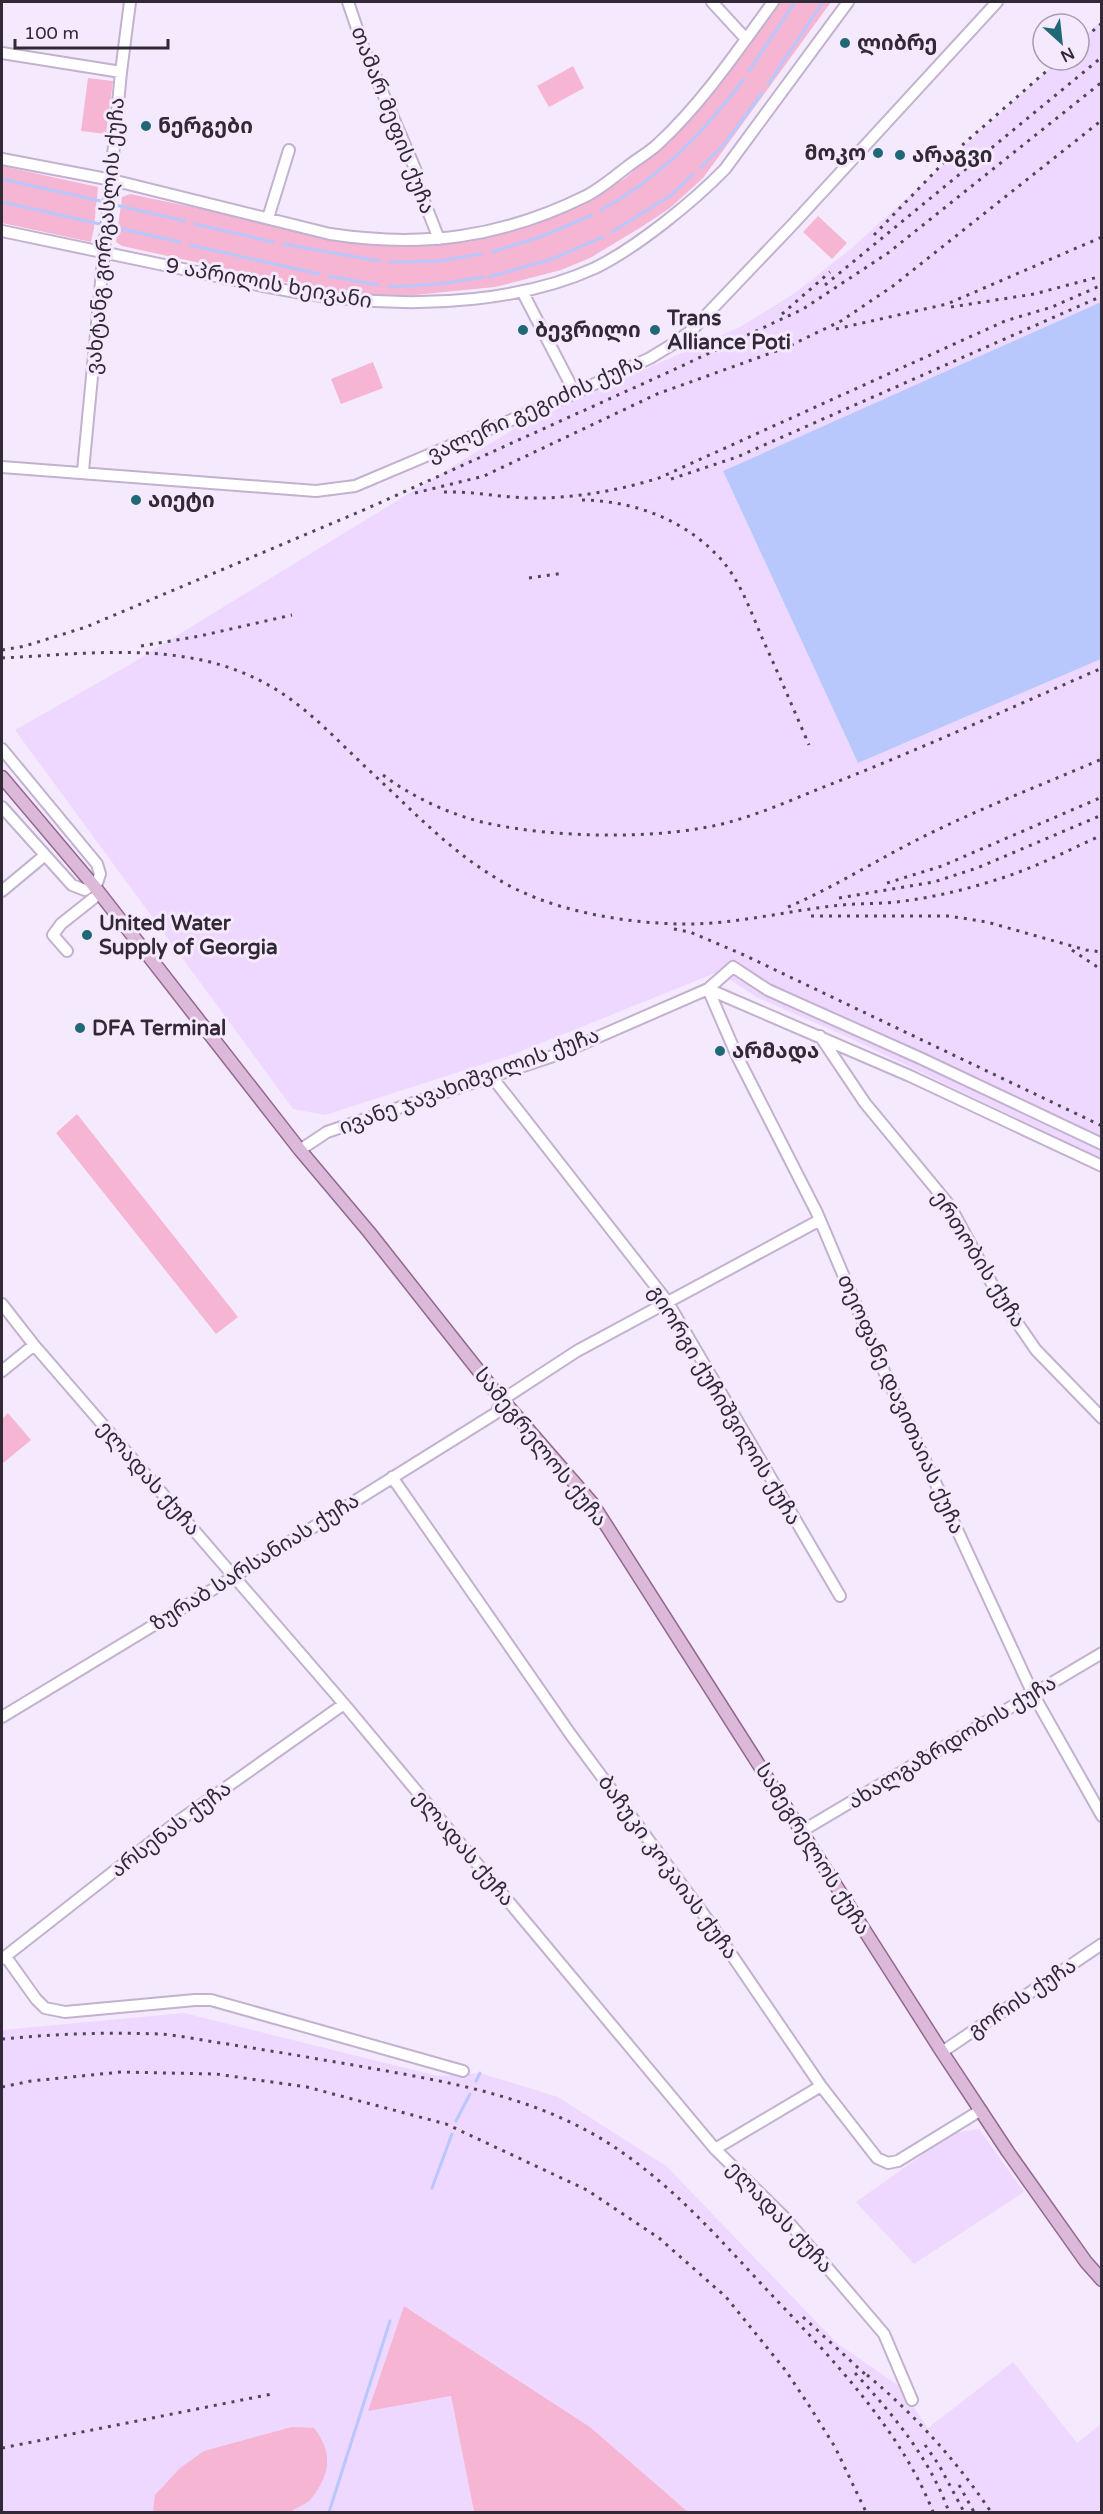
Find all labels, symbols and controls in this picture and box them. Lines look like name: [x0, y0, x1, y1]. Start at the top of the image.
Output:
scale bar: [15, 12, 168, 50]
north arrow: [1031, 12, 1091, 72]
text: 100 m: [24, 22, 79, 44]
street label: თამარ მეფის ქუჩა: [345, 23, 440, 217]
place label: ლიბრე: [857, 31, 937, 56]
marker: ლიბრე: [838, 36, 852, 50]
text: N: [1057, 43, 1078, 66]
street label: ვახტანგ გორგასლის ქუჩა: [81, 96, 130, 376]
place label: ნერგები: [158, 114, 253, 139]
marker: ნერგები: [139, 119, 153, 133]
place label: მოკო: [804, 141, 866, 166]
place label: არაგვი: [912, 143, 992, 168]
marker: მოკო: [871, 146, 885, 160]
marker: არაგვი: [893, 148, 907, 162]
street label: 9 აპრილის ხეივანი: [164, 253, 374, 314]
place label: Trans Alliance Poti: [666, 306, 791, 355]
place label: ბევრილი: [535, 318, 641, 343]
marker: ბევრილი: [516, 323, 530, 337]
marker: Trans Alliance Poti: [648, 323, 662, 337]
street label: ვალერი გეგიძის ქუჩა: [423, 349, 647, 467]
place label: აიეტი: [148, 488, 215, 513]
marker: აიეტი: [129, 493, 143, 507]
place label: United Water Supply of Georgia: [99, 911, 278, 960]
marker: United Water Supply of Georgia: [80, 928, 94, 942]
place label: DFA Terminal: [92, 1016, 226, 1041]
marker: DFA Terminal: [73, 1021, 87, 1035]
street label: ივანე ჯავახიშვილის ქუჩა: [336, 1023, 603, 1140]
place label: არმადა: [732, 1039, 819, 1064]
marker: არმადა: [713, 1044, 727, 1058]
street label: ერთობის ქუჩა: [926, 1186, 1031, 1332]
street label: თეოფანე დავითაიას ქუჩა: [832, 1271, 969, 1538]
street label: გიორგი ქუჩიშვილის ქუჩა: [643, 1281, 806, 1530]
street label: სამეგრელოს ქუჩა: [469, 1363, 612, 1532]
street label: ელადას ქუჩა: [92, 1416, 205, 1541]
street label: ზურაბ სარსანიას ქუჩა: [147, 1488, 364, 1637]
street label: ახალგაზრდობის ქუჩა: [844, 1670, 1061, 1815]
street label: სამეგრელოს ქუჩა: [750, 1759, 875, 1939]
street label: ბაჩუკი კოკაიას ქუჩა: [592, 1770, 743, 1964]
street label: არსენას ქუჩა: [106, 1776, 236, 1883]
street label: ელადას ქუჩა: [408, 1785, 519, 1912]
street label: გორის ქუჩა: [963, 1953, 1081, 2044]
street label: ელადას ქუჩა: [721, 2156, 838, 2279]

